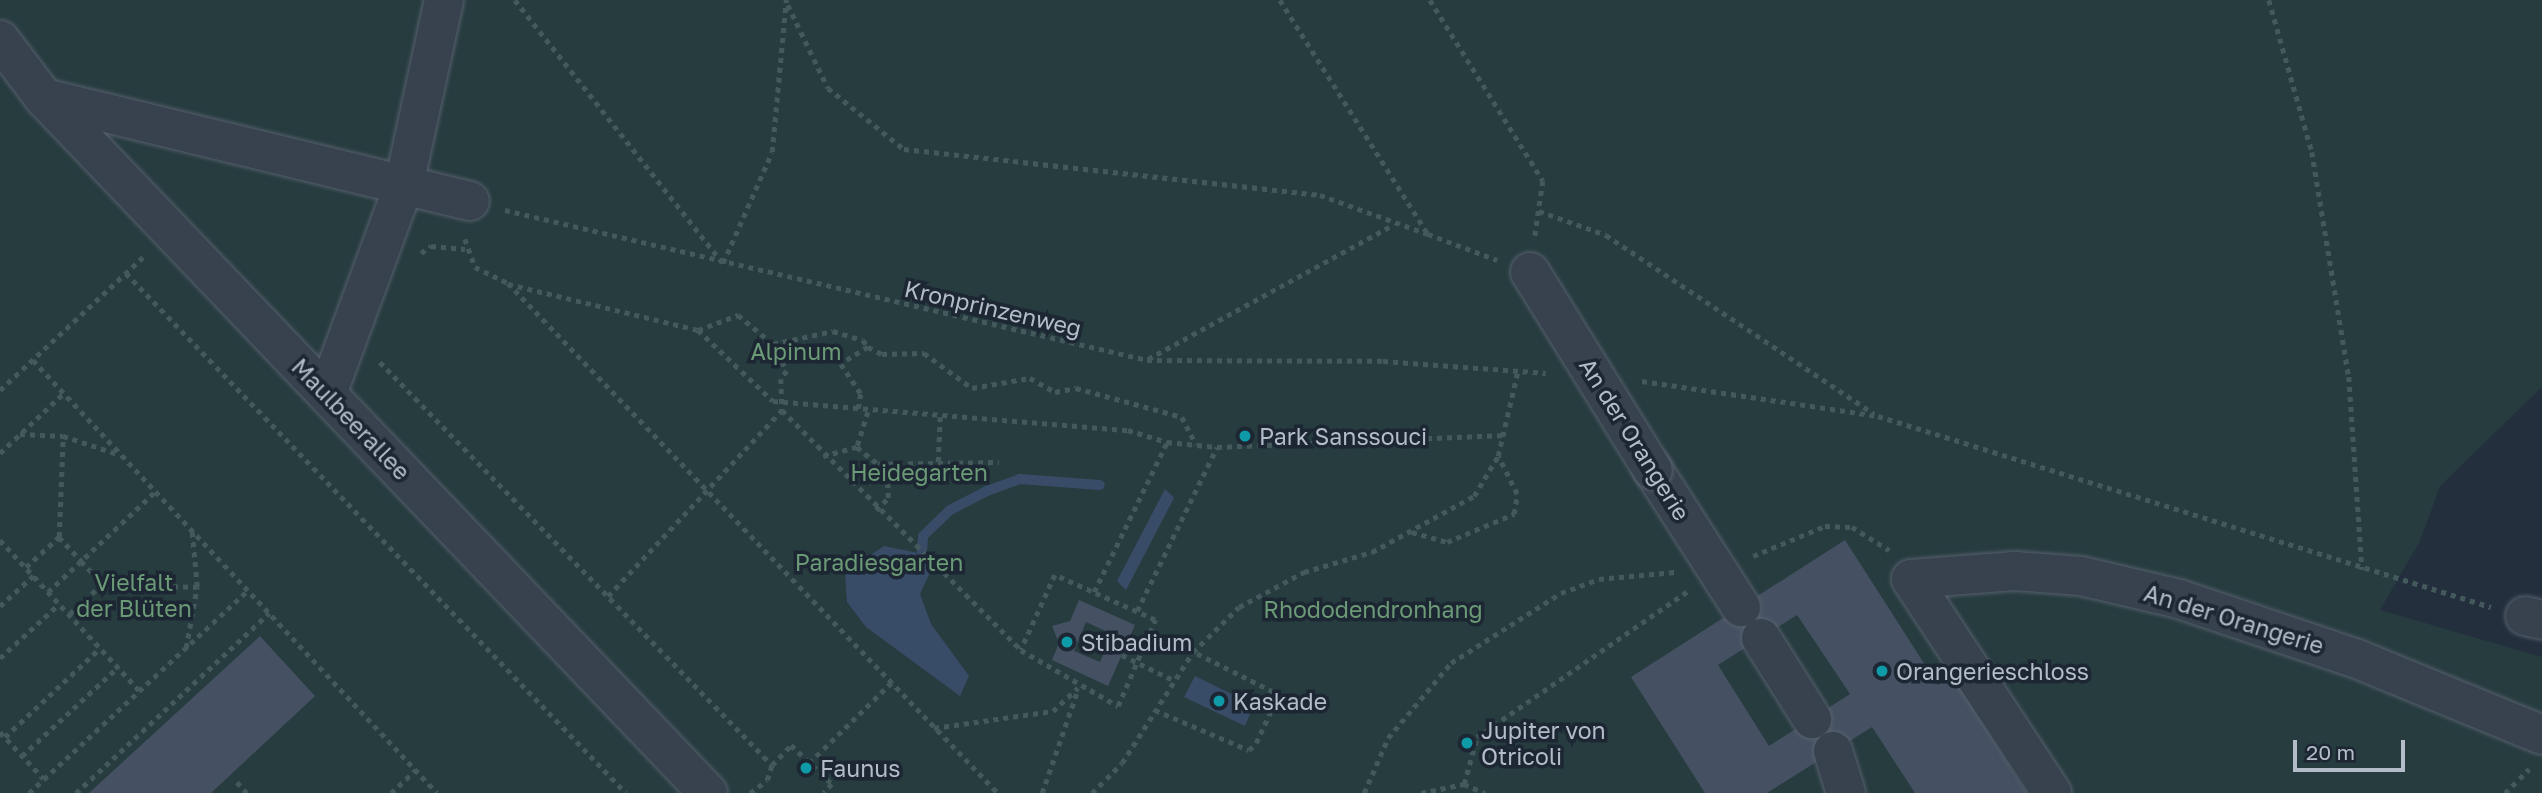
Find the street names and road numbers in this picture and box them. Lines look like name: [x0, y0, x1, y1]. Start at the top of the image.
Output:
street label: Kronprinzenweg: [902, 274, 1084, 342]
street label: Maulbeerallee: [286, 353, 416, 485]
street label: An der Orangerie: [1574, 353, 1696, 525]
street label: An der Orangerie: [2141, 579, 2327, 659]

